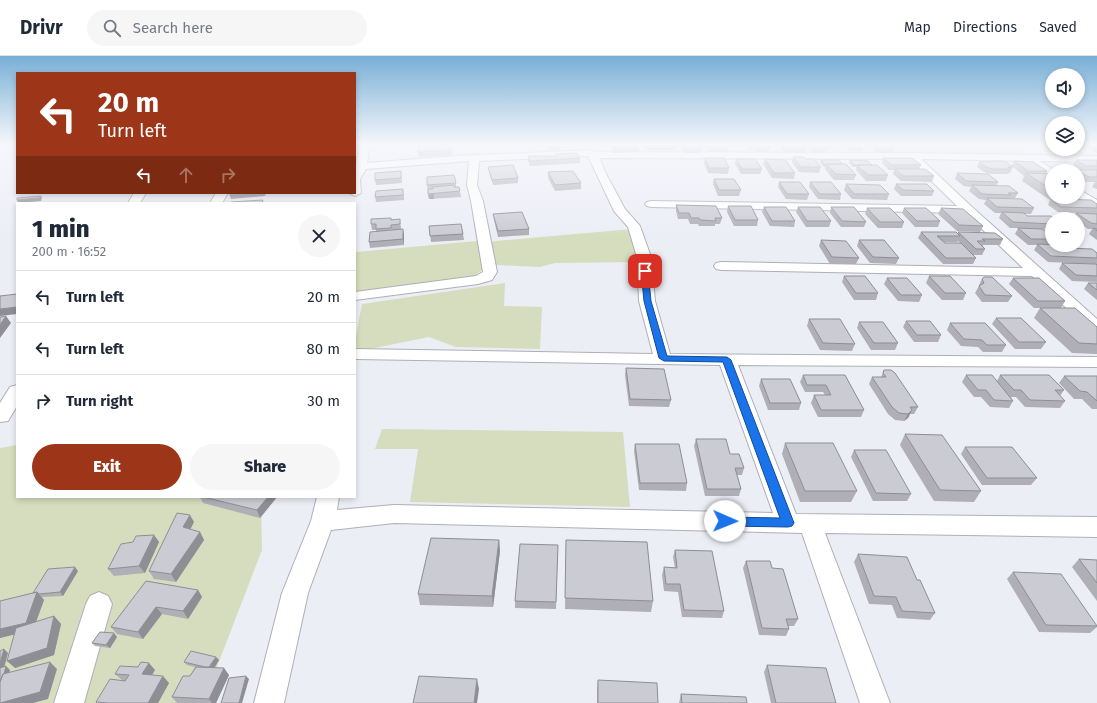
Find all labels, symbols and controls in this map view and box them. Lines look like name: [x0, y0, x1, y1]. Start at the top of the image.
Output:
search box: [87, 10, 367, 46]
text: Drivr: [20, 16, 63, 39]
icon: search: [101, 17, 123, 39]
text: Search here: [133, 19, 213, 37]
text: Map: [904, 19, 931, 36]
text: Directions: [953, 19, 1017, 36]
text: Saved: [1039, 19, 1077, 36]
map controls: [1045, 68, 1085, 252]
button: sound: [1045, 68, 1085, 108]
text: 20 m: [98, 86, 159, 119]
icon: left: [32, 88, 84, 140]
button: layers: [1045, 116, 1085, 156]
text: Turn left: [98, 120, 167, 142]
icon: left: [133, 164, 155, 186]
icon: ahead: [175, 164, 197, 186]
icon: right: [217, 164, 239, 186]
button: +: [1045, 164, 1085, 204]
button: −: [1045, 212, 1085, 252]
text: 1 min: [32, 215, 90, 243]
button: close: [298, 215, 340, 257]
text: 200 m · 16:52: [32, 244, 106, 259]
pin: [628, 254, 662, 288]
icon: arrive: [634, 260, 656, 282]
icon: left: [32, 286, 54, 308]
text: Turn left: [66, 288, 124, 306]
text: 20 m: [307, 288, 340, 306]
icon: left: [32, 338, 54, 360]
text: Turn left: [66, 340, 124, 358]
text: 80 m: [307, 340, 340, 358]
icon: right: [32, 390, 54, 412]
text: Turn right: [66, 392, 133, 410]
text: 30 m: [307, 392, 340, 410]
button: Exit: [32, 444, 182, 490]
button: Share: [190, 444, 340, 490]
position arrow: [704, 500, 746, 542]

